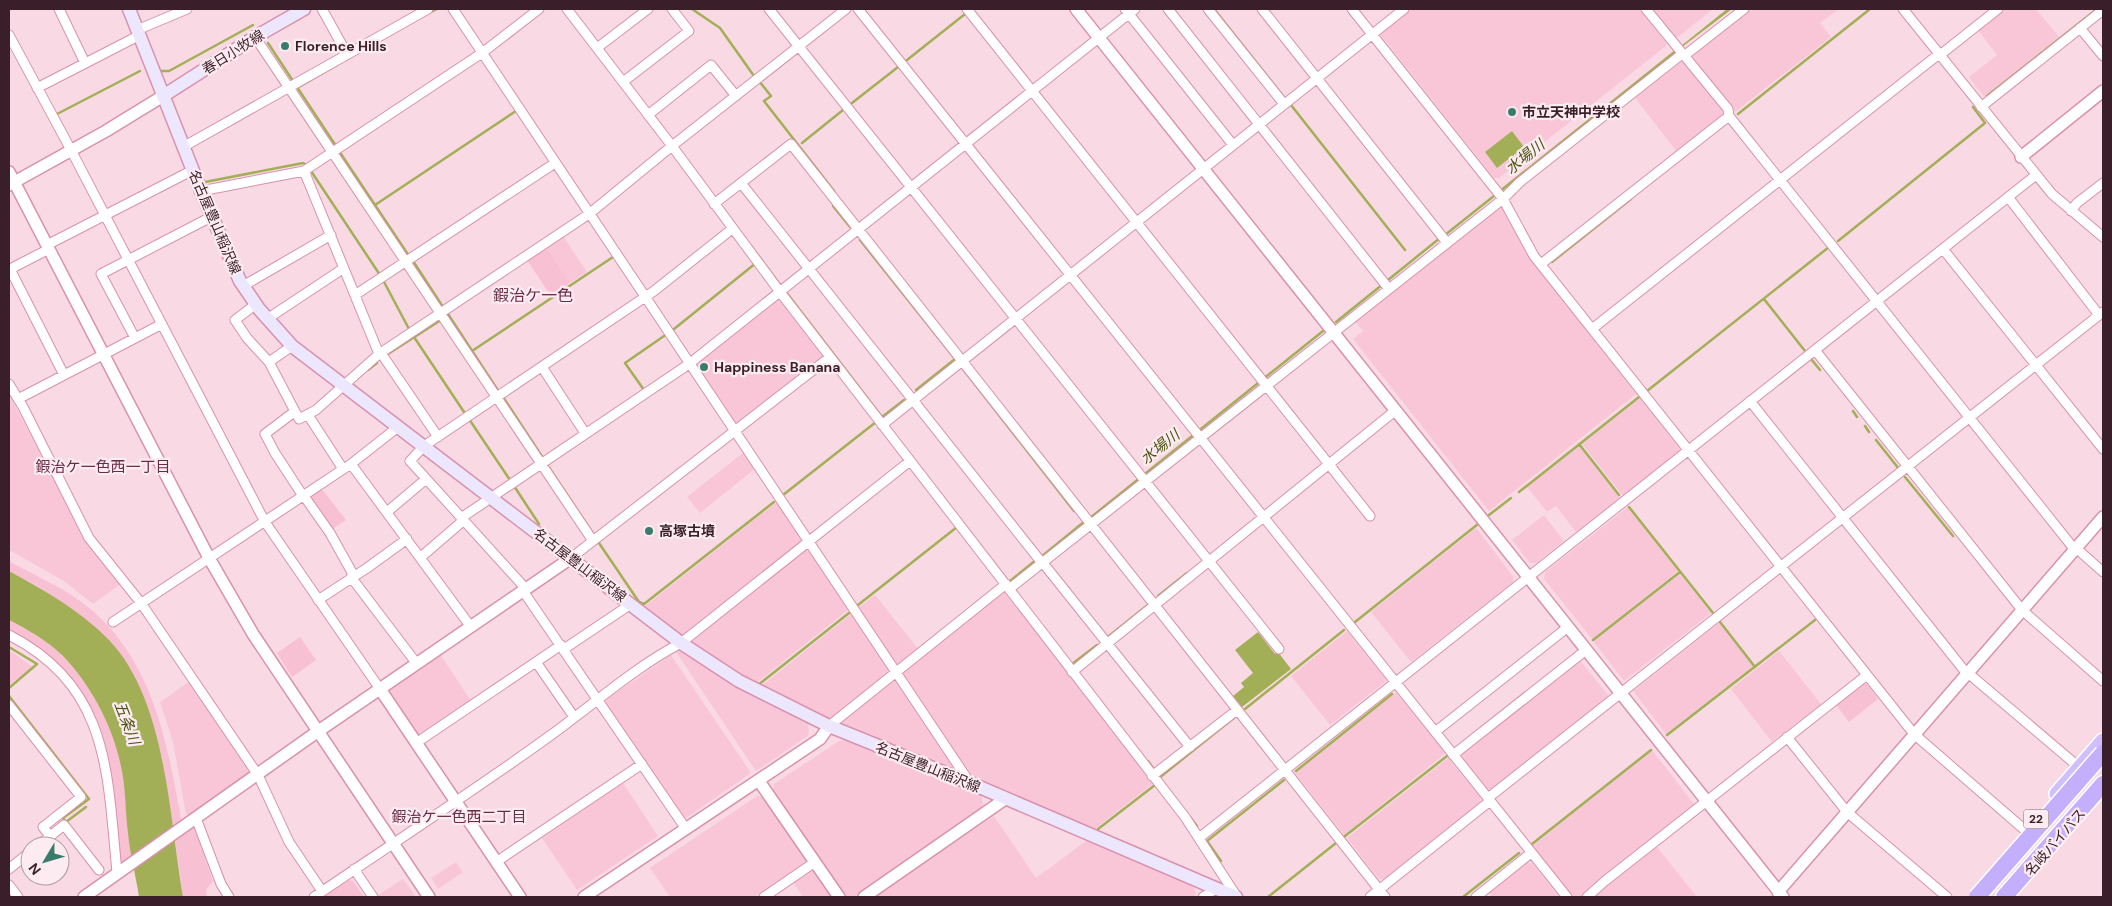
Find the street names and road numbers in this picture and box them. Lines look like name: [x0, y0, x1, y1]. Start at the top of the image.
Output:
street label: 春日小牧線: [199, 26, 267, 78]
street label: 名古屋豊山稲沢線: [185, 167, 245, 277]
street label: 名古屋豊山稲沢線: [530, 524, 630, 606]
street label: 名古屋豊山稲沢線: [873, 738, 983, 796]
street label: 名岐バイパス: [2021, 804, 2089, 880]
road number: 22: [2024, 810, 2048, 829]

